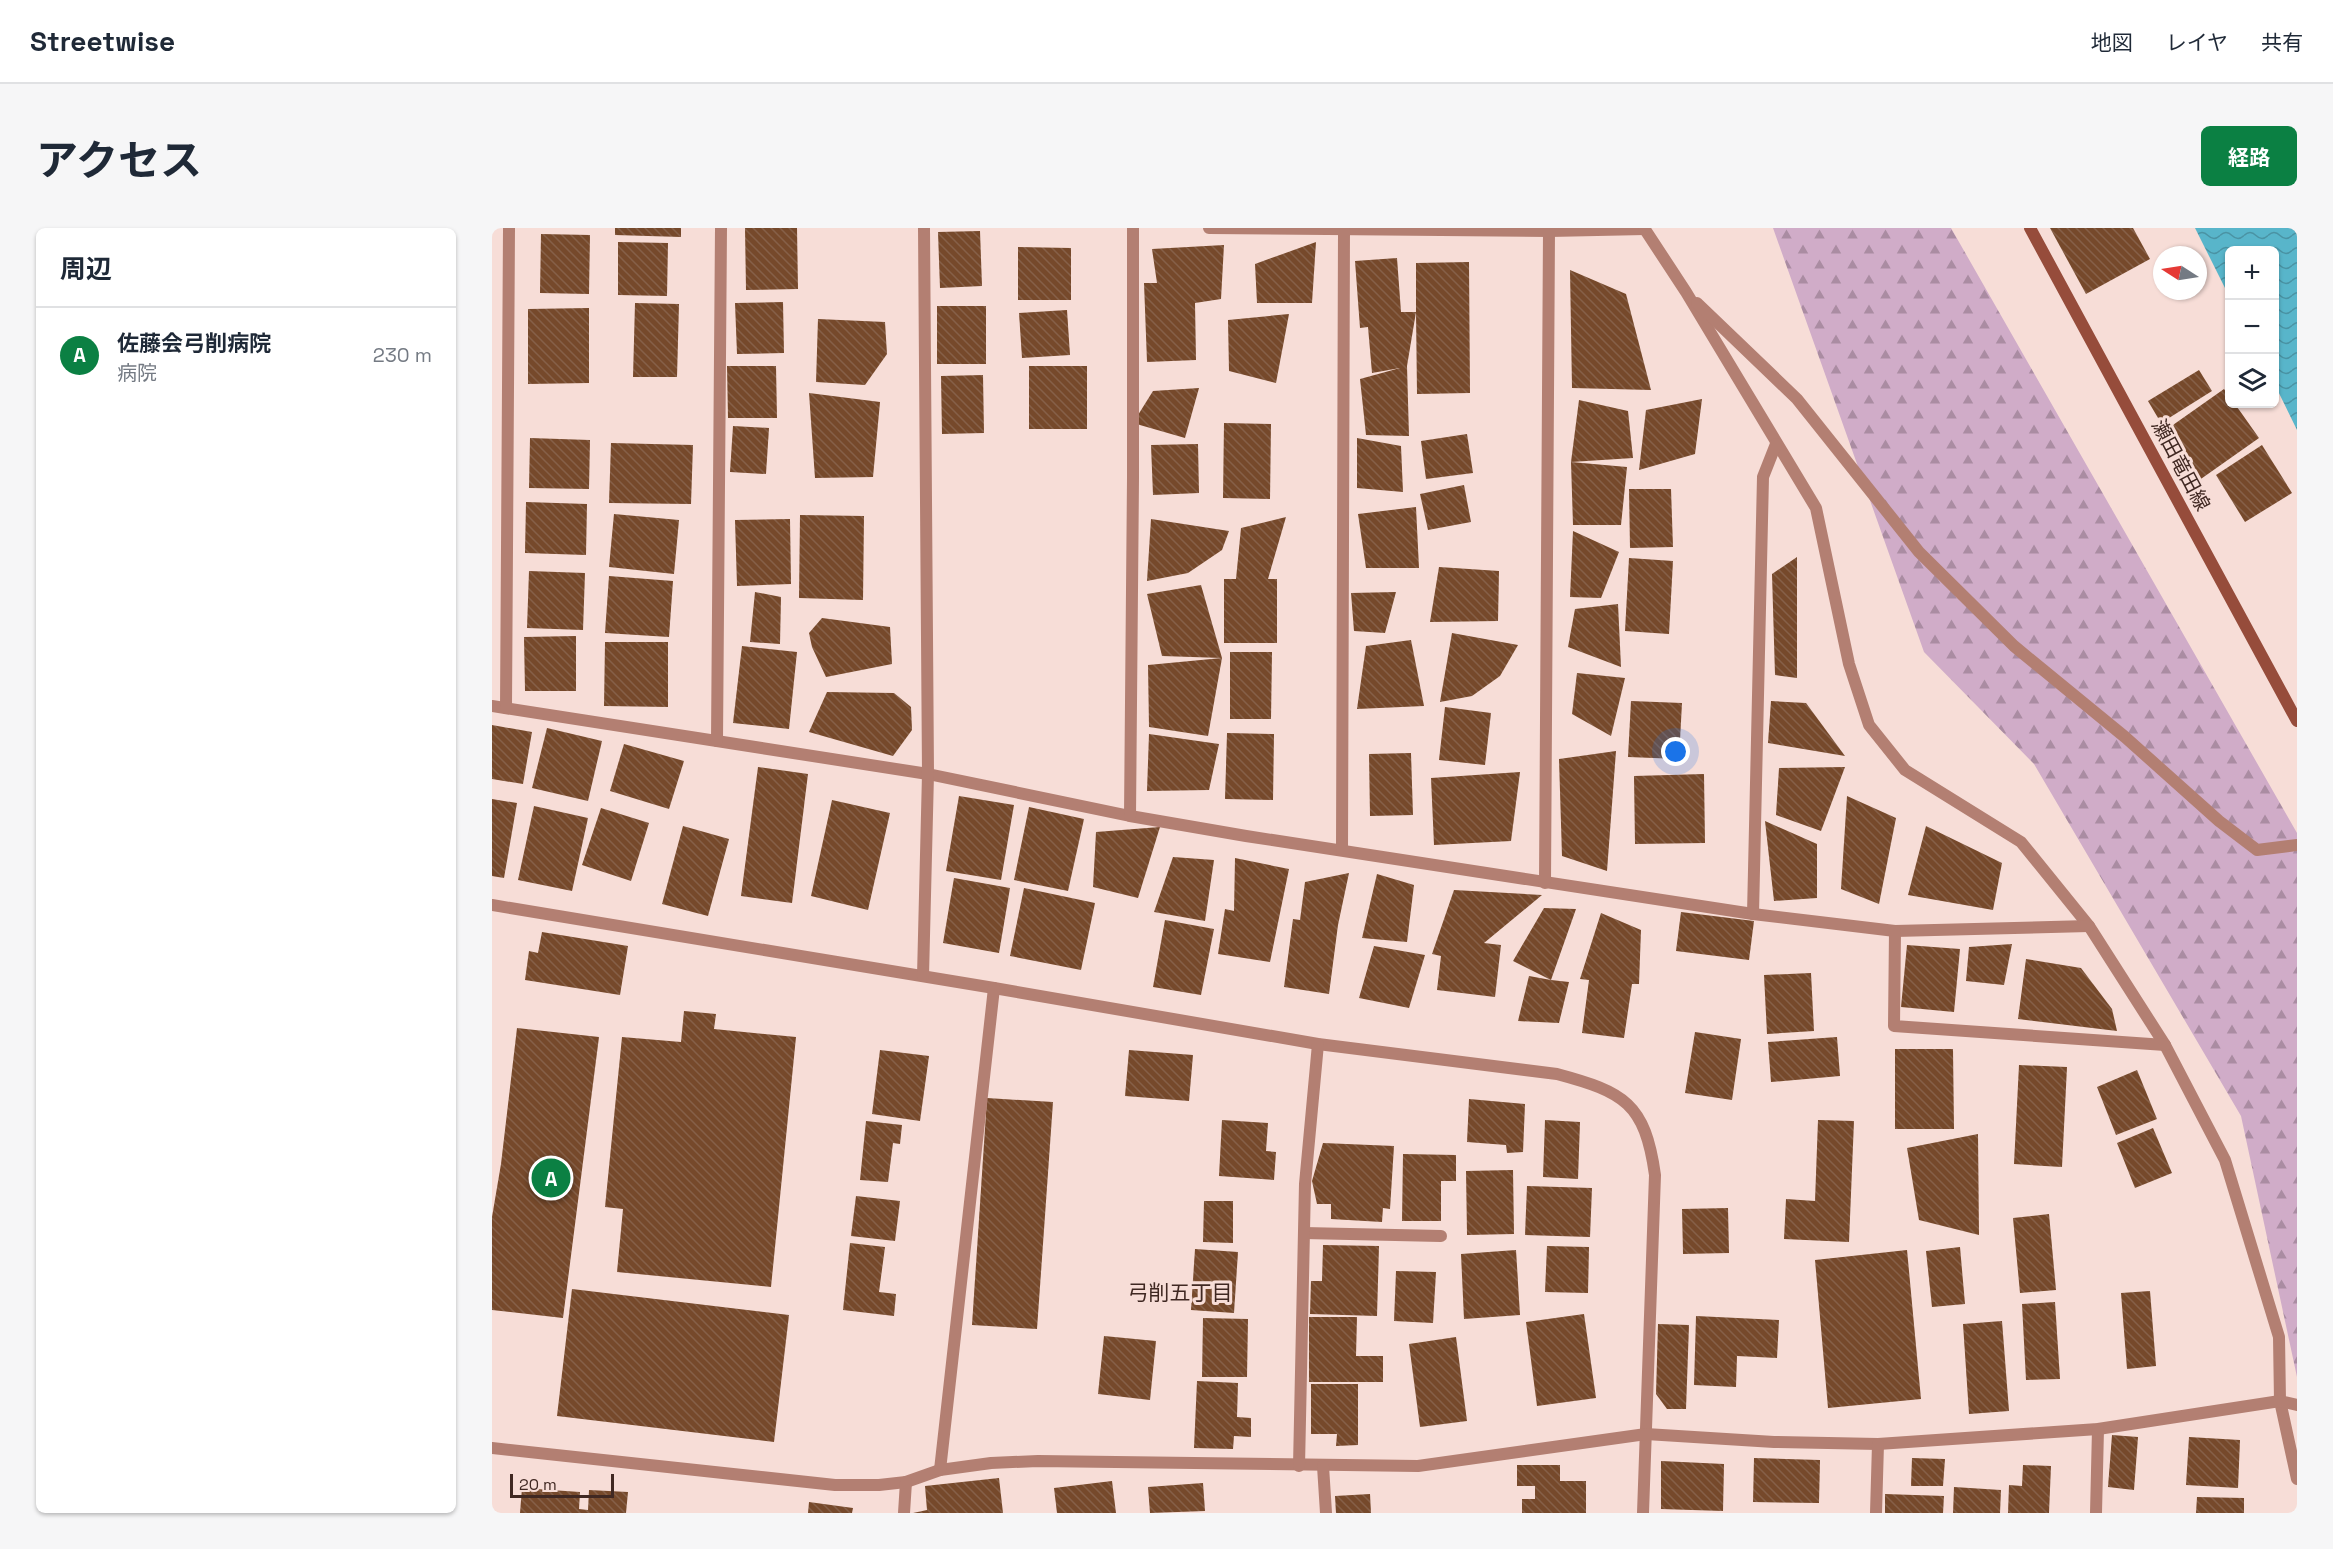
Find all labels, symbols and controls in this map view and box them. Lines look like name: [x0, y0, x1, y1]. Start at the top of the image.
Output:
text: Streetwise: [30, 23, 175, 59]
text: 地図: [2091, 29, 2133, 56]
text: レイヤ: [2166, 29, 2228, 56]
text: 共有: [2261, 29, 2303, 56]
button: 経路: [2201, 126, 2297, 186]
text: アクセス: [36, 134, 202, 187]
north arrow: [2153, 246, 2207, 300]
map controls: [2225, 246, 2279, 408]
button: +: [2225, 246, 2279, 300]
text: 周辺: [60, 252, 112, 286]
button: −: [2225, 300, 2279, 354]
text: 佐藤会弓削病院: [117, 329, 271, 357]
text: A: [73, 342, 86, 368]
text: 230 m: [373, 342, 432, 368]
button: layers: [2225, 354, 2279, 408]
text: 病院: [117, 360, 157, 386]
street label: 瀬田竜田線: [2146, 415, 2216, 515]
your location: [1661, 737, 1690, 766]
pin: A: [532, 1156, 570, 1200]
district label: 弓削五丁目: [1128, 1279, 1233, 1306]
scale bar: [510, 1471, 614, 1498]
text: 20 m: [519, 1474, 557, 1495]

